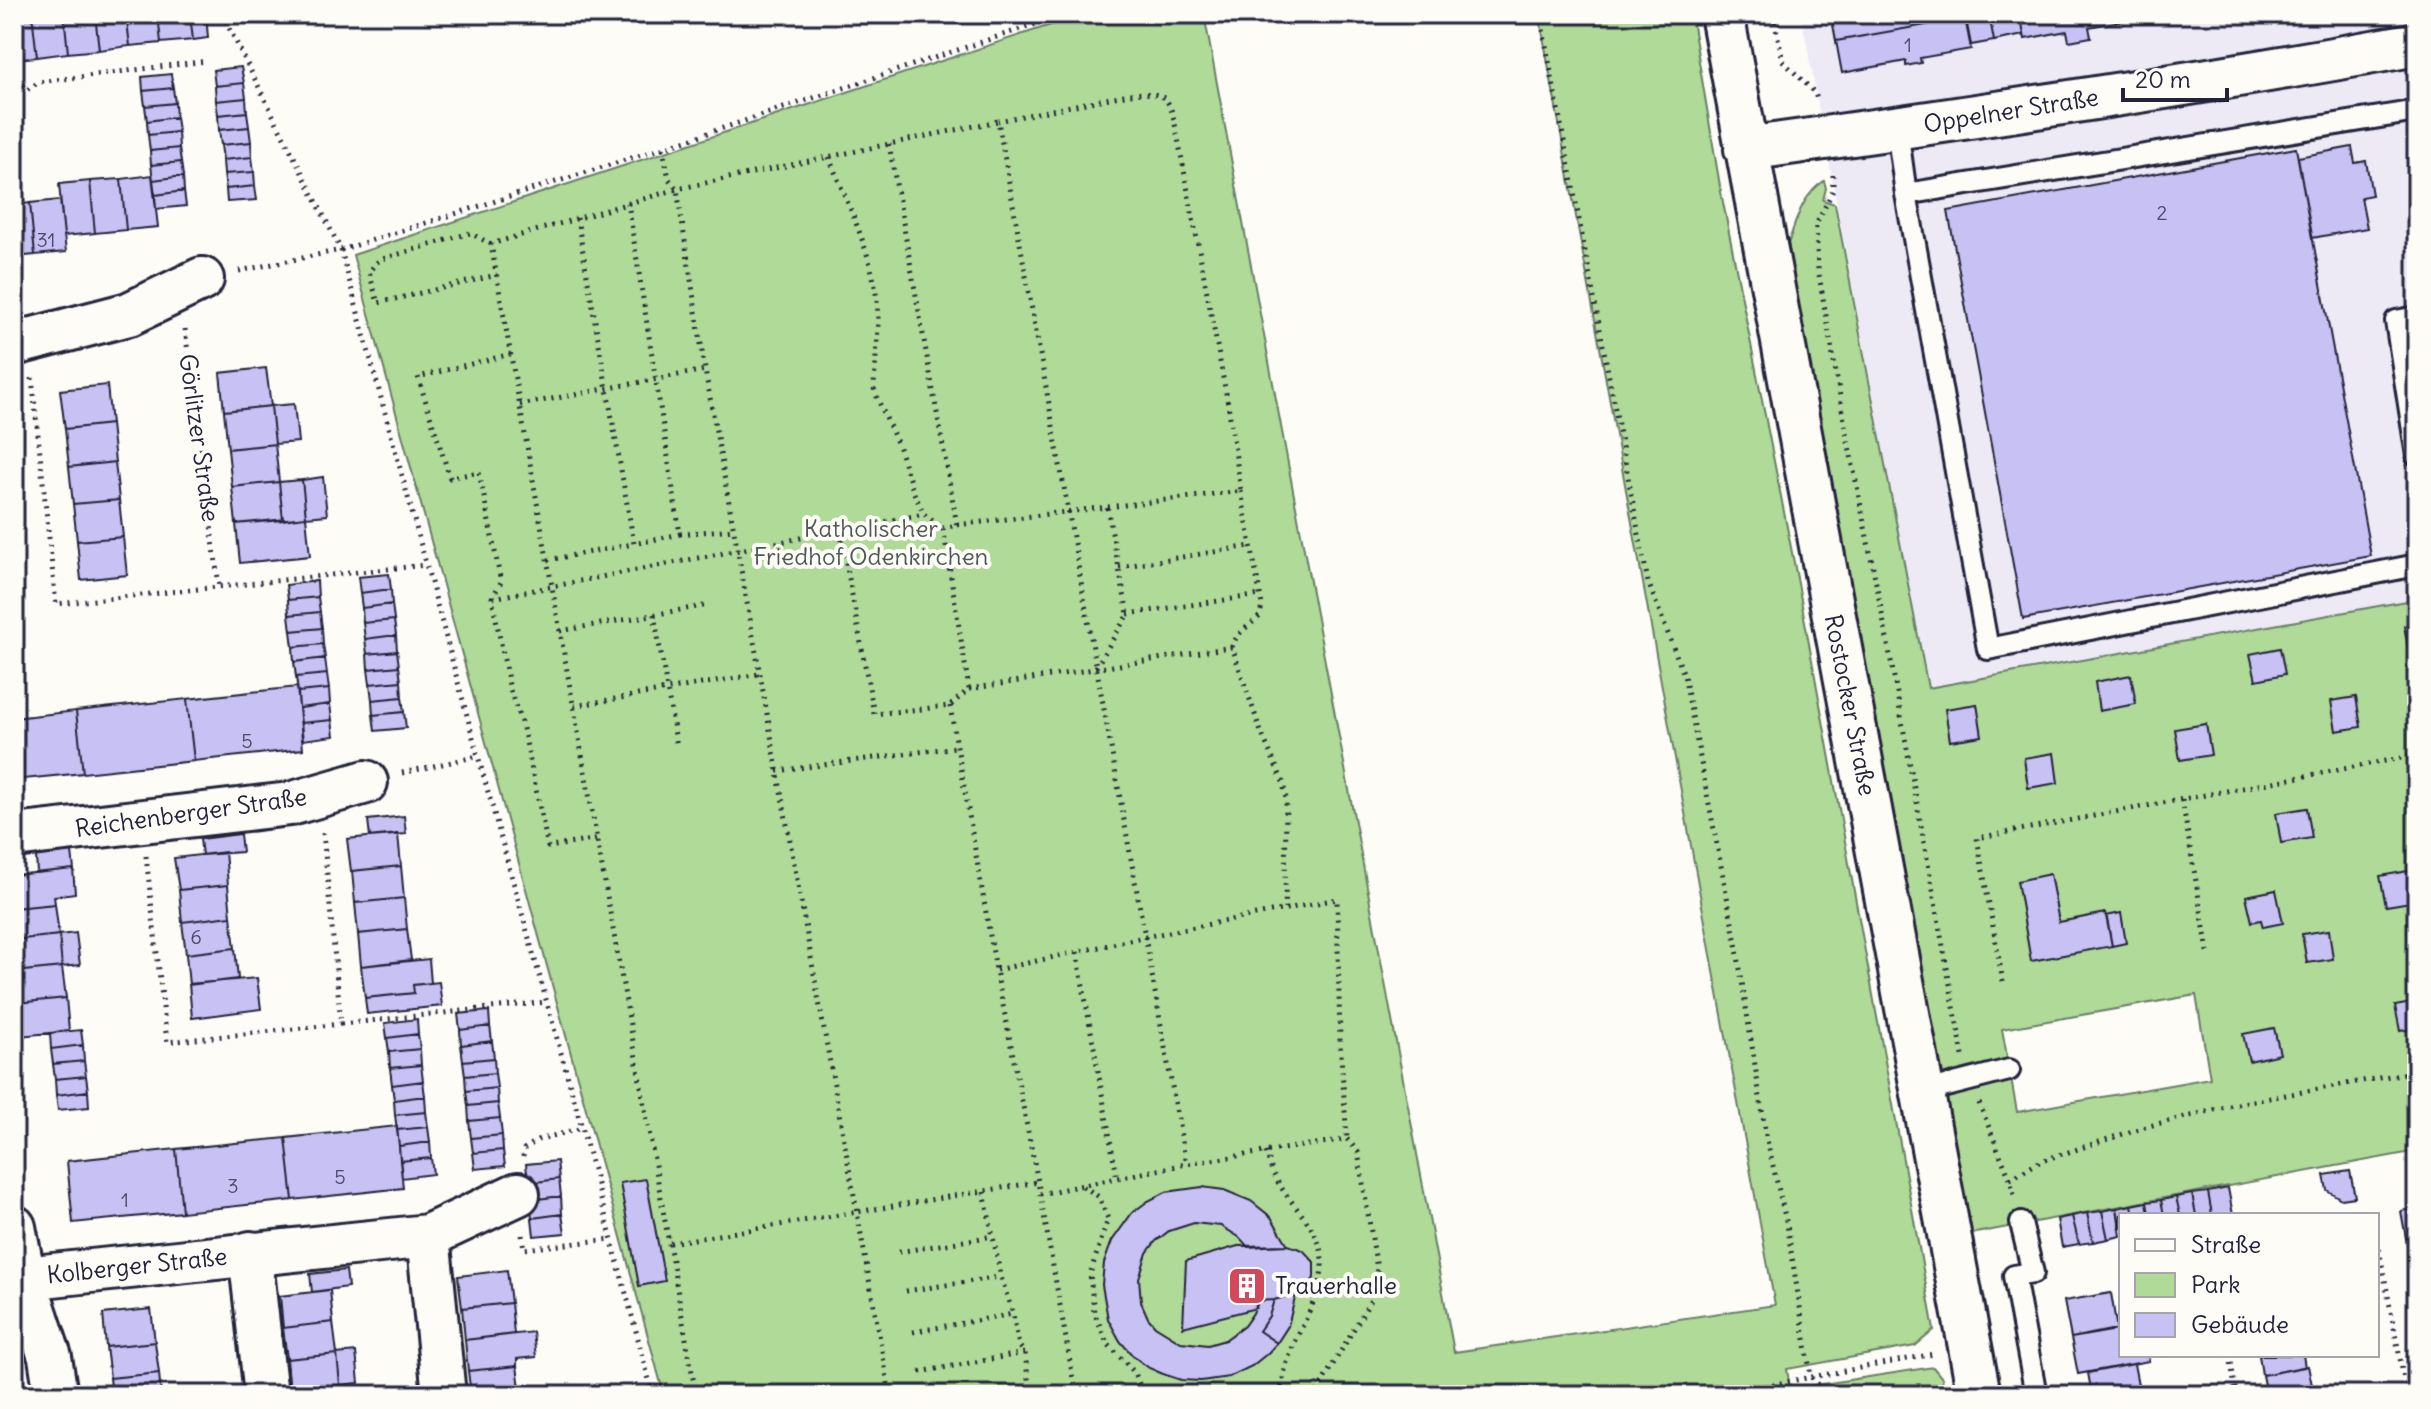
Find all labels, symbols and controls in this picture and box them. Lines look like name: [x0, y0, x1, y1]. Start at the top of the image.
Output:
house number: 1: [1904, 32, 1912, 57]
scale bar: [2123, 52, 2227, 102]
text: 20 m: [2135, 64, 2191, 94]
street label: Oppelner Straße: [1921, 81, 2101, 139]
house number: 2: [2157, 200, 2168, 225]
house number: 31: [36, 227, 56, 252]
street label: Görlitzer Straße: [173, 352, 227, 524]
park label: Katholischer Friedhof Odenkirchen: [753, 513, 989, 571]
street label: Rostocker Straße: [1819, 612, 1883, 798]
house number: 5: [241, 728, 253, 753]
street label: Reichenberger Straße: [73, 781, 309, 843]
house number: 6: [190, 924, 202, 949]
house number: 5: [334, 1164, 346, 1189]
house number: 3: [227, 1173, 239, 1198]
house number: 1: [121, 1187, 129, 1212]
legend: [2119, 1213, 2379, 1357]
text: Straße: [2191, 1229, 2261, 1259]
street label: Kolberger Straße: [45, 1241, 229, 1289]
building icon: Trauerhalle: [1226, 1265, 1268, 1307]
text: Park: [2191, 1269, 2241, 1299]
place label: Trauerhalle: [1275, 1270, 1397, 1300]
text: Gebäude: [2191, 1309, 2289, 1339]

